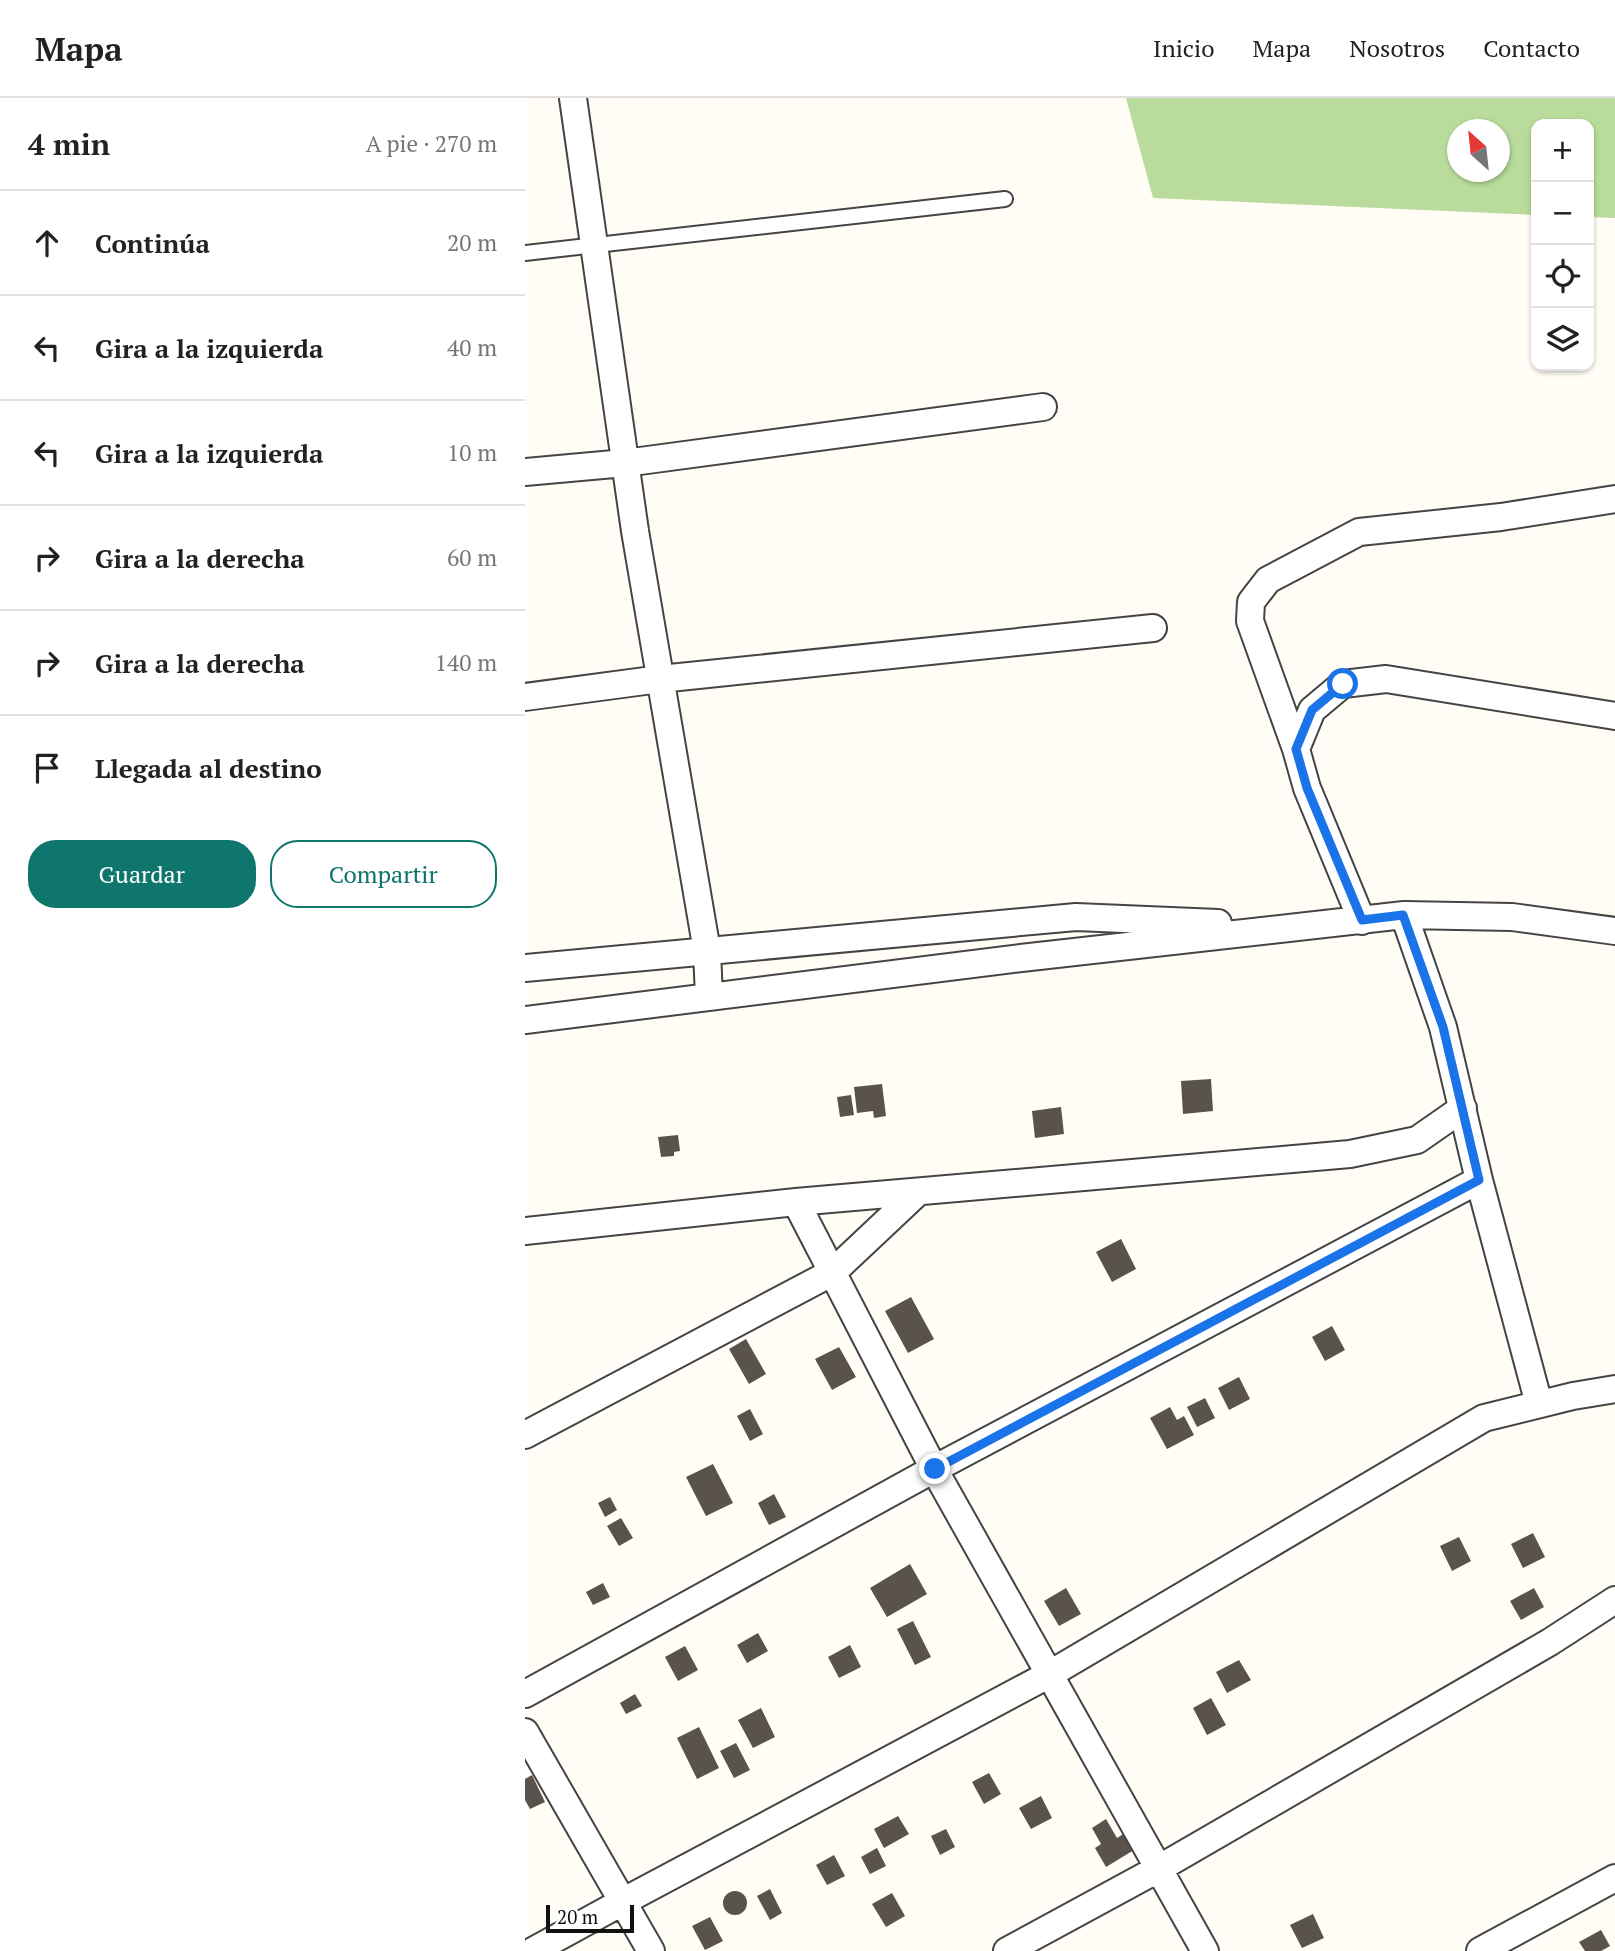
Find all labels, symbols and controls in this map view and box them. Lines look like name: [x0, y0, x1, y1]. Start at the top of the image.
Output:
text: Mapa: [35, 27, 123, 70]
text: Inicio: [1153, 32, 1215, 64]
text: Mapa: [1253, 32, 1311, 64]
text: Nosotros: [1349, 32, 1445, 64]
text: Contacto: [1483, 32, 1580, 64]
north arrow: [1447, 119, 1510, 182]
map controls: [1531, 119, 1594, 371]
button: +: [1531, 119, 1594, 182]
text: 4 min: [28, 124, 110, 164]
text: A pie · 270 m: [366, 128, 497, 159]
button: −: [1531, 182, 1594, 245]
icon: ahead: [28, 224, 66, 262]
text: Continúa: [95, 226, 210, 260]
text: 20 m: [447, 227, 497, 258]
button: locate: [1531, 245, 1594, 308]
button: layers: [1531, 308, 1594, 371]
icon: left: [28, 329, 66, 367]
text: Gira a la izquierda: [95, 331, 323, 365]
text: 40 m: [447, 332, 497, 363]
icon: left: [28, 434, 66, 472]
text: Gira a la izquierda: [95, 436, 323, 470]
text: 10 m: [447, 437, 497, 468]
icon: right: [28, 539, 66, 577]
text: Gira a la derecha: [95, 541, 305, 575]
text: 60 m: [447, 542, 497, 573]
icon: right: [28, 644, 66, 682]
text: Gira a la derecha: [95, 646, 305, 680]
text: 140 m: [435, 647, 497, 678]
route start: [1327, 668, 1358, 699]
icon: arrive: [28, 749, 66, 787]
text: Llegada al destino: [95, 751, 322, 785]
button: Guardar: [28, 840, 256, 908]
button: Compartir: [270, 840, 497, 908]
route end: [919, 1453, 950, 1484]
scale bar: [546, 1902, 633, 1934]
text: 20 m: [557, 1904, 598, 1929]

